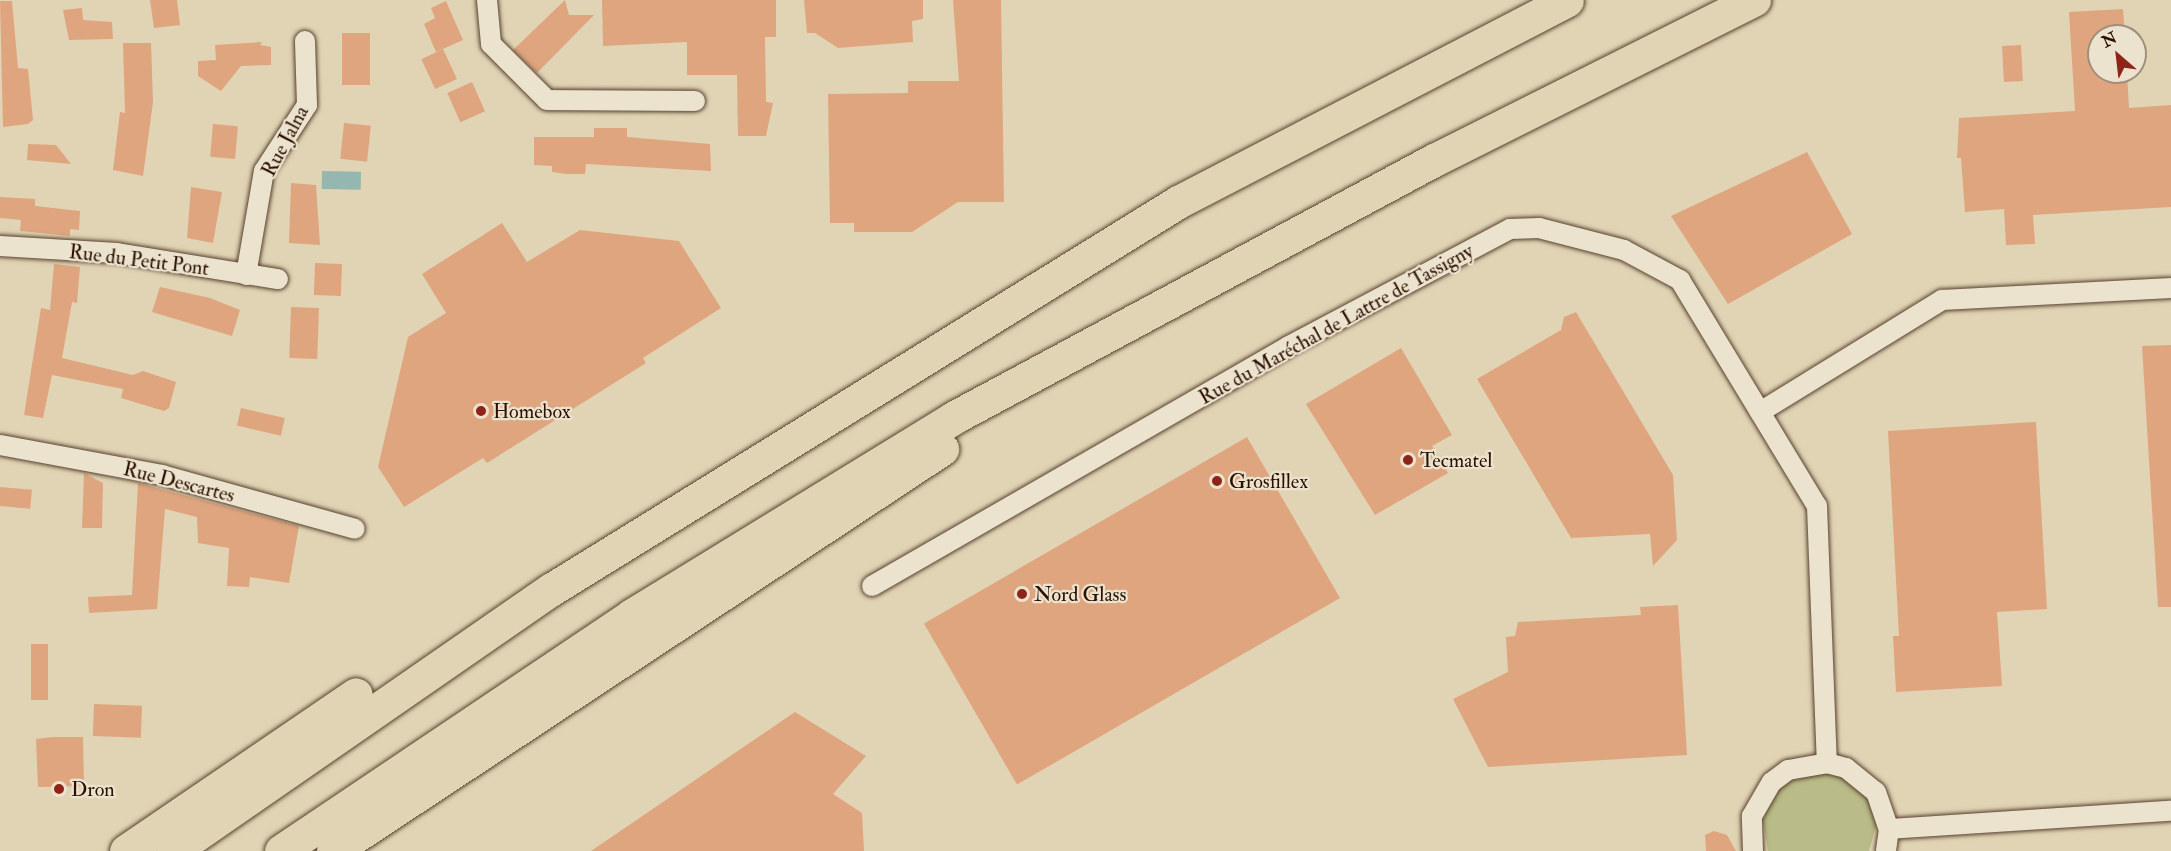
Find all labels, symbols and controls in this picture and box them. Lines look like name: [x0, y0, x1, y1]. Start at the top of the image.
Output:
north arrow: [2087, 24, 2147, 84]
text: N: [2098, 28, 2121, 52]
street label: Rue Jalna: [256, 102, 314, 180]
street label: Rue du Maréchal de Lattre de Tassigny: [1195, 238, 1477, 410]
street label: Rue du Petit Pont: [68, 240, 210, 280]
place label: Homebox: [493, 399, 571, 423]
marker: Homebox: [474, 404, 488, 418]
place label: Tecmatel: [1420, 448, 1492, 472]
marker: Tecmatel: [1401, 453, 1415, 467]
street label: Rue Descartes: [121, 457, 237, 507]
place label: Grosfillex: [1229, 469, 1308, 493]
marker: Grosfillex: [1210, 474, 1224, 488]
place label: Nord Glass: [1034, 582, 1126, 606]
marker: Nord Glass: [1015, 587, 1029, 601]
place label: Dron: [71, 777, 115, 801]
marker: Dron: [52, 782, 66, 796]

